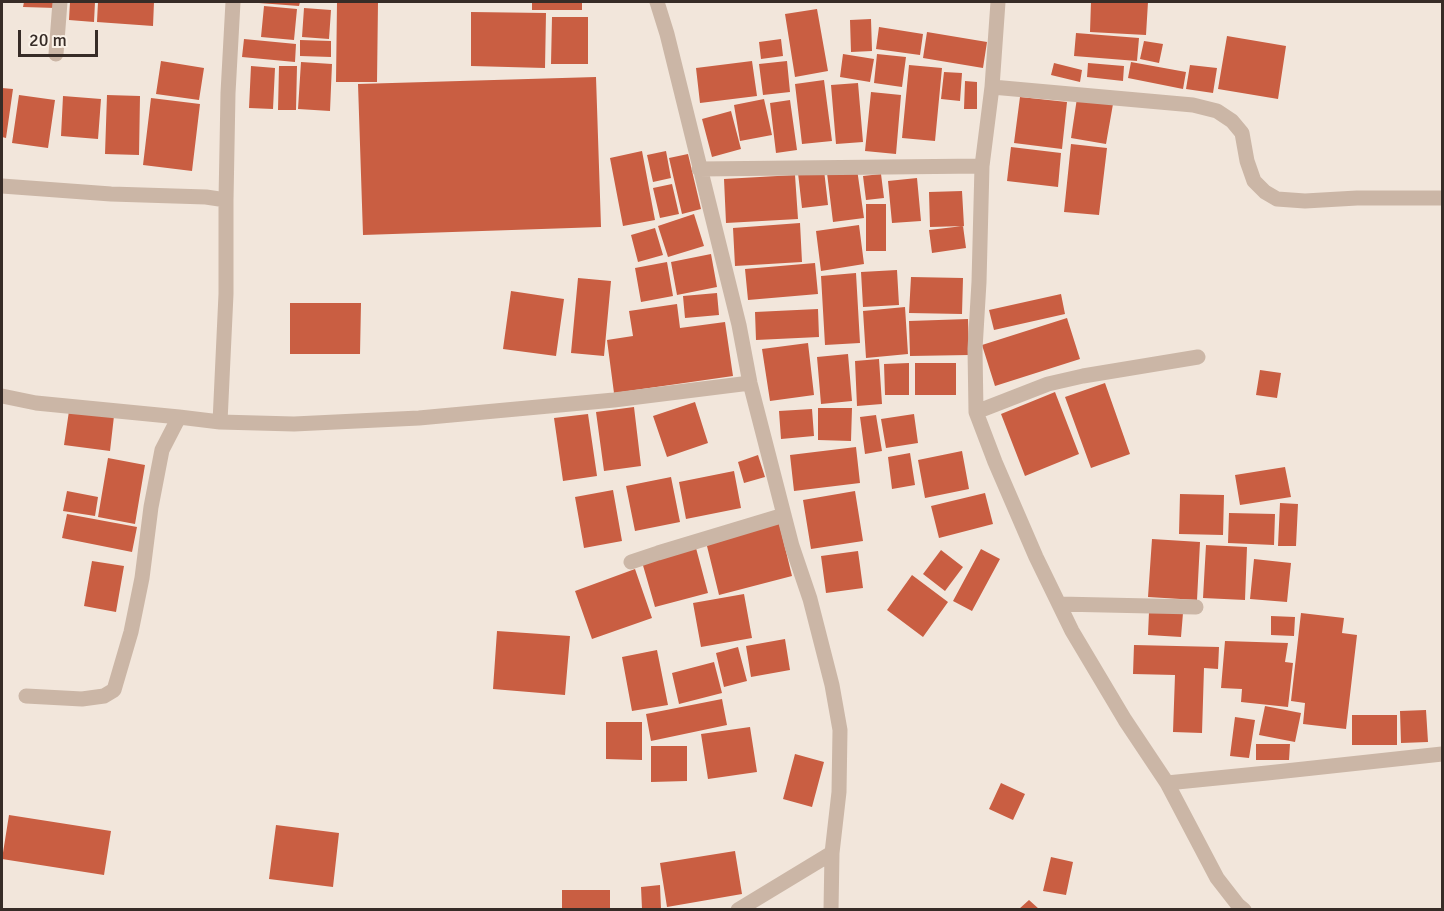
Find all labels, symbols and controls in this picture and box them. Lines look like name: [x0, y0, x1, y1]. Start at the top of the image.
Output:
scale bar: [21, 18, 100, 56]
text: 20 m: [29, 29, 67, 51]

